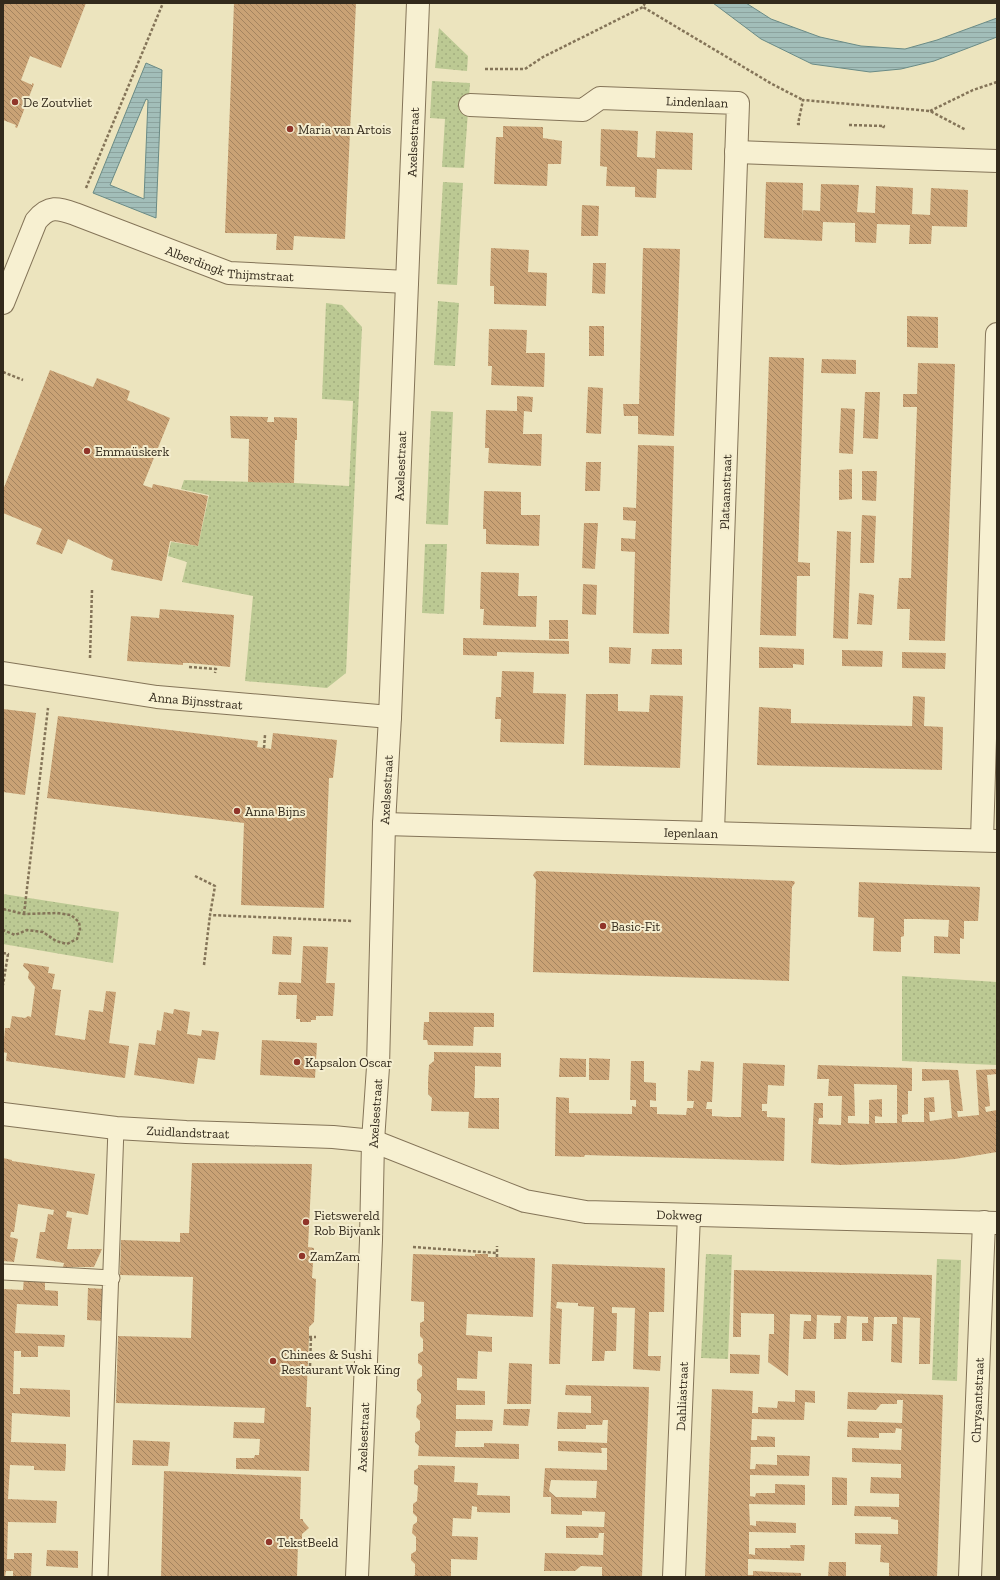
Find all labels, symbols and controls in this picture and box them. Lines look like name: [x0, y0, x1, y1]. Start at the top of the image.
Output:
street label: Lindenlaan: [666, 93, 729, 111]
place label: De Zoutvliet: [23, 95, 92, 110]
marker: De Zoutvliet: [10, 97, 20, 107]
street label: Axelsestraat: [404, 107, 422, 177]
place label: Maria van Artois: [298, 122, 392, 137]
marker: Maria van Artois: [285, 124, 295, 134]
street label: Alberdingk Thijmstraat: [163, 242, 294, 284]
street label: Axelsestraat: [391, 431, 409, 501]
place label: Emmaüskerk: [95, 444, 169, 459]
marker: Emmaüskerk: [82, 446, 92, 456]
street label: Plataanstraat: [717, 454, 734, 530]
street label: Anna Bijnsstraat: [148, 689, 244, 712]
street label: Axelsestraat: [377, 754, 396, 825]
place label: Anna Bijns: [245, 804, 306, 820]
marker: Anna Bijns: [232, 806, 242, 816]
street label: Iepenlaan: [664, 825, 719, 841]
place label: Basic-Fit: [611, 919, 661, 934]
marker: Basic-Fit: [598, 921, 608, 931]
place label: Kapsalon Oscar: [305, 1055, 392, 1070]
marker: Kapsalon Oscar: [292, 1057, 302, 1067]
street label: Axelsestraat: [366, 1078, 385, 1148]
street label: Zuidlandstraat: [146, 1123, 230, 1141]
street label: Dokweg: [656, 1207, 702, 1223]
place label: Fietswereld Rob Bijvank: [314, 1208, 381, 1239]
marker: Fietswereld Rob Bijvank: [301, 1217, 311, 1227]
place label: ZamZam: [310, 1249, 361, 1264]
marker: ZamZam: [297, 1251, 307, 1261]
place label: Chinees & Sushi Restaurant Wok King: [281, 1347, 400, 1377]
marker: Chinees & Sushi Restaurant Wok King: [268, 1356, 278, 1366]
street label: Chrysantstraat: [968, 1357, 987, 1443]
street label: Dahliastraat: [673, 1361, 691, 1431]
street label: Axelsestraat: [354, 1402, 372, 1472]
place label: TekstBeeld: [277, 1535, 338, 1550]
marker: TekstBeeld: [264, 1537, 274, 1547]

